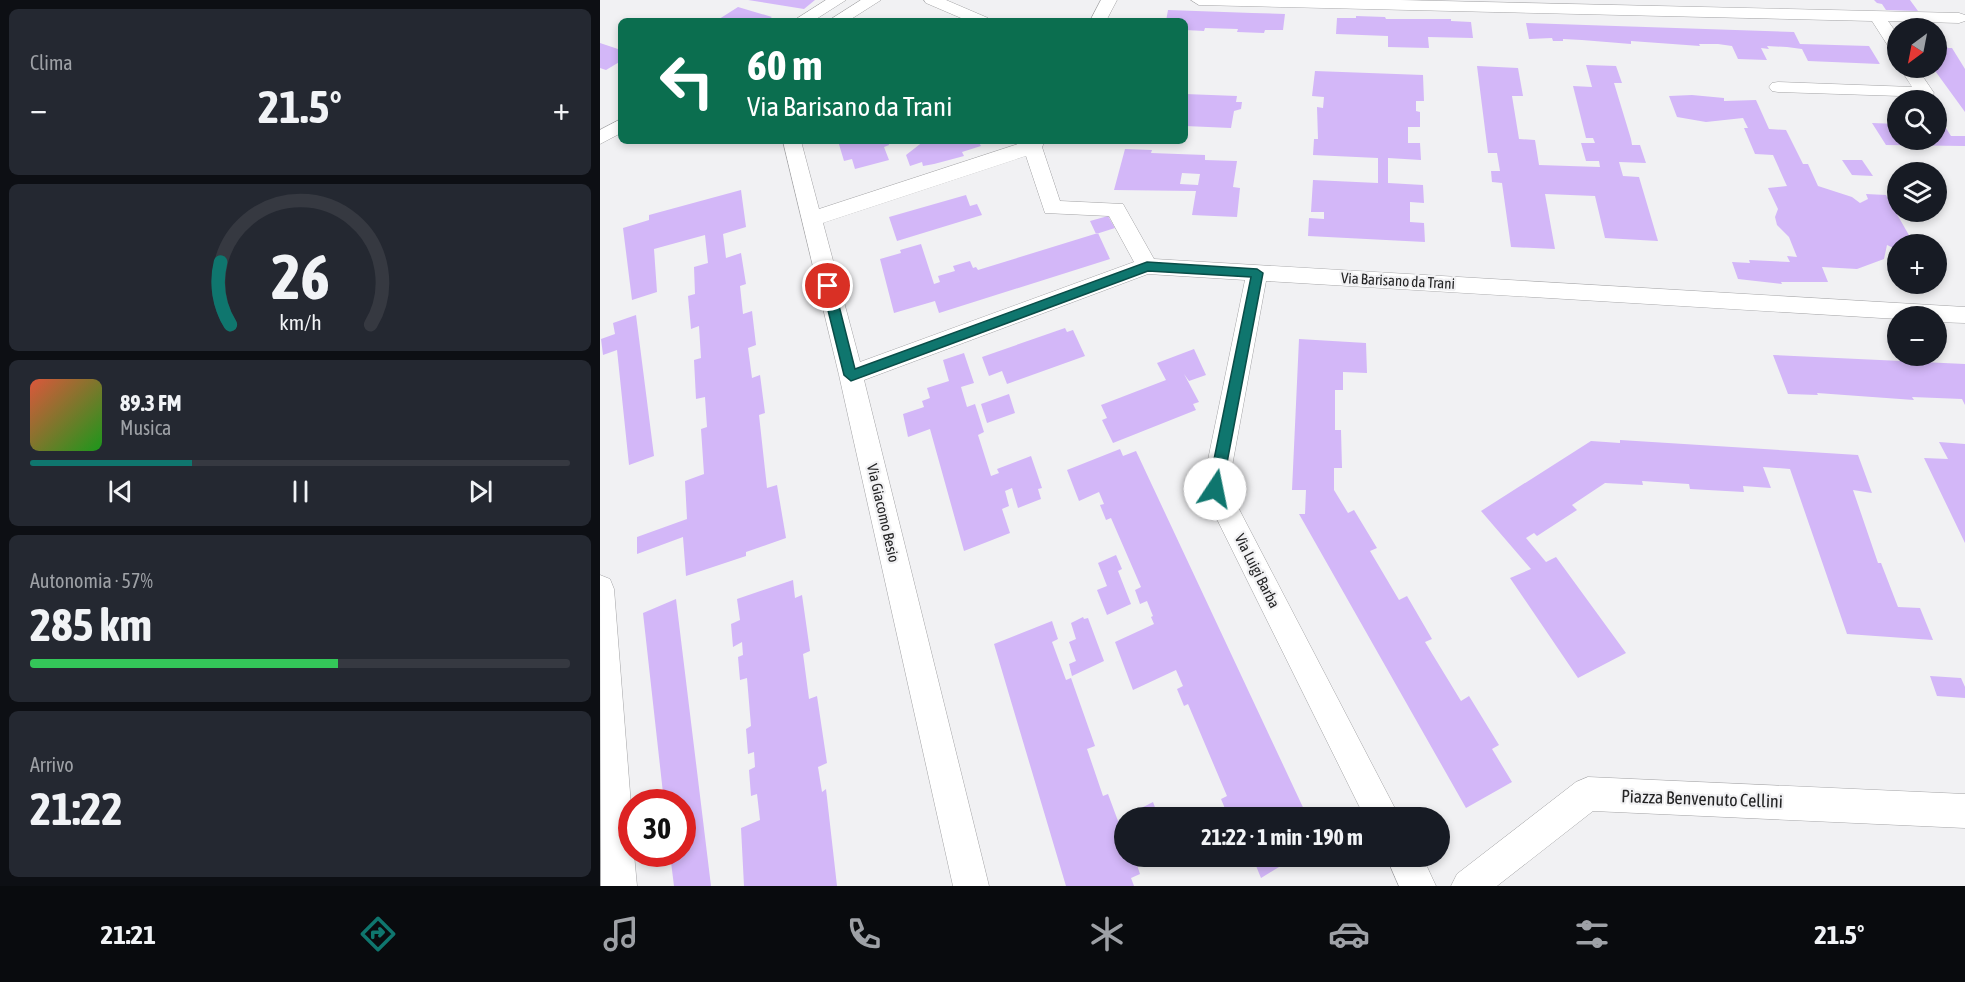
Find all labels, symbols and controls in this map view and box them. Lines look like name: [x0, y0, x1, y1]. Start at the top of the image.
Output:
north arrow: [1887, 18, 1947, 78]
map controls: [1887, 18, 1947, 366]
text: 60 m: [747, 41, 822, 89]
icon: left: [648, 42, 726, 120]
text: Clima: [30, 51, 73, 74]
text: 21.5°: [258, 81, 342, 133]
text: −: [30, 89, 47, 127]
text: +: [553, 89, 570, 127]
button: search: [1887, 90, 1947, 150]
text: Via Barisano da Trani: [747, 91, 952, 122]
button: layers: [1887, 162, 1947, 222]
button: +: [1887, 234, 1947, 294]
text: 26: [271, 241, 329, 312]
pin: [802, 260, 853, 311]
icon: arrive: [811, 269, 844, 302]
street label: Via Barisano da Trani: [1341, 269, 1455, 292]
button: −: [1887, 306, 1947, 366]
text: km/h: [279, 310, 321, 335]
text: 89.3 FM: [120, 390, 182, 416]
text: Musica: [120, 416, 171, 439]
position arrow: [1183, 457, 1247, 521]
street label: Via Giacomo Besio: [864, 462, 903, 564]
icon: previous: [104, 475, 137, 508]
icon: pause: [284, 475, 317, 508]
icon: next: [464, 475, 497, 508]
street label: Via Luigi Barba: [1232, 531, 1283, 611]
text: Autonomia · 57%: [30, 569, 153, 592]
text: 285 km: [30, 599, 152, 651]
text: Arrivo: [30, 753, 74, 776]
text: 21:22: [30, 783, 123, 835]
street label: Piazza Benvenuto Cellini: [1621, 785, 1783, 812]
speed limit sign: 30: [618, 789, 696, 867]
text: 21:22 · 1 min · 190 m: [1201, 824, 1363, 850]
icon: directions: [357, 913, 399, 955]
icon: music: [600, 913, 642, 955]
icon: phone: [843, 913, 885, 955]
icon: climate: [1086, 913, 1128, 955]
icon: car: [1328, 913, 1370, 955]
icon: filters: [1571, 913, 1613, 955]
text: 21:21: [100, 919, 156, 950]
text: 21.5°: [1814, 919, 1864, 950]

